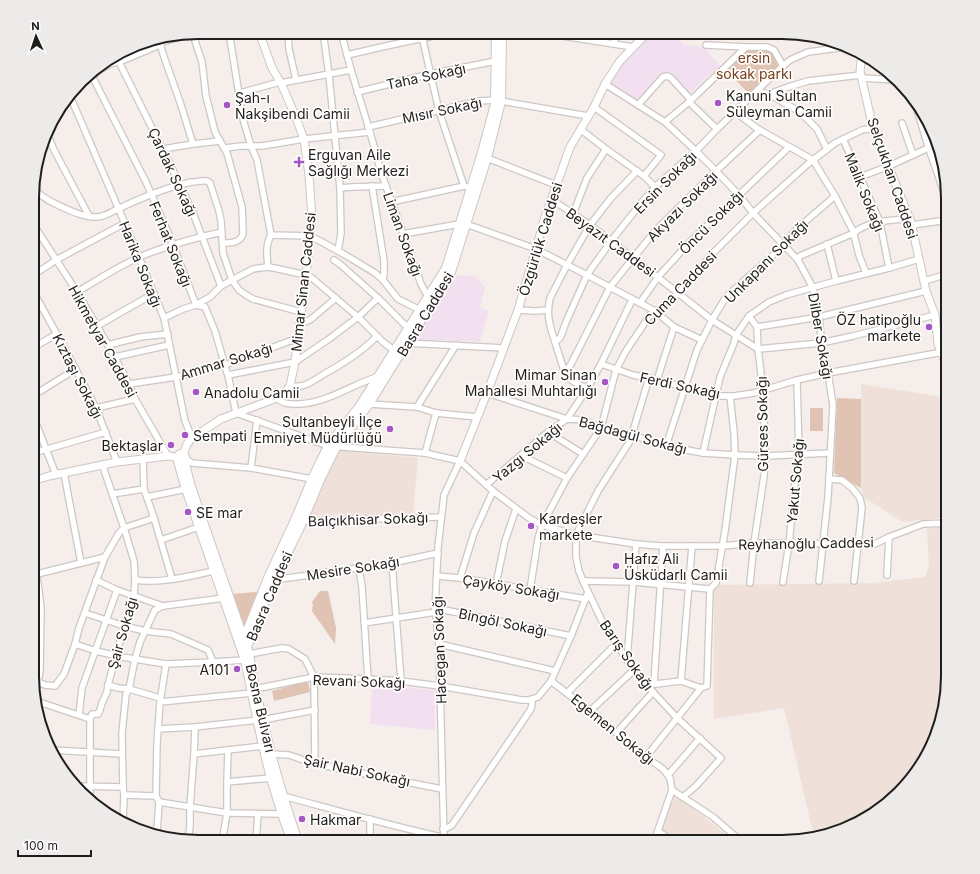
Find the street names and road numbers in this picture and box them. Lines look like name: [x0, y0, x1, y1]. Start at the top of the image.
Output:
street label: Taha Sokağı: [385, 59, 467, 93]
street label: Mısır Sokağı: [401, 93, 483, 127]
street label: Selçukhan Caddesi: [864, 115, 922, 241]
street label: Çardak Sokağı: [145, 125, 201, 219]
street label: Ersin Sokağı: [630, 147, 700, 217]
street label: Malik Sokağı: [841, 150, 889, 234]
street label: Akyazı Sokağı: [643, 167, 721, 245]
street label: Özgürlük Caddesi: [515, 180, 565, 298]
street label: Öncü Sokağı: [675, 186, 747, 258]
street label: Liman Sokağı: [380, 189, 426, 279]
street label: Ferhat Sokağı: [146, 199, 196, 289]
street label: Beyazıt Caddesi: [563, 204, 659, 280]
street label: Mimar Sinan Caddesi: [287, 211, 319, 353]
street label: Unkapanı Sokağı: [721, 216, 811, 306]
street label: Harika Sokağı: [116, 218, 166, 310]
street label: Cuma Caddesi: [640, 247, 720, 329]
street label: Basra Caddesi: [393, 269, 457, 359]
street label: Hikmetyar Caddesi: [65, 282, 141, 400]
street label: Dilber Sokağı: [805, 291, 837, 381]
street label: Kıztaşı Sokağı: [49, 331, 107, 421]
street label: Ammar Sokağı: [178, 339, 274, 383]
street label: Ferdi Sokağı: [638, 368, 722, 402]
street label: Gürses Sokağı: [753, 376, 771, 472]
street label: Bağdagül Sokağı: [577, 412, 689, 458]
street label: Yazgı Sokağı: [489, 418, 565, 486]
street label: Yakut Sokağı: [783, 438, 807, 524]
street label: Balçıkhisar Sokağı: [307, 508, 429, 530]
street label: Reyhanoğlu Caddesi: [738, 533, 874, 553]
street label: Basra Caddesi: [242, 549, 296, 643]
street label: Mesire Sokağı: [305, 552, 401, 584]
street label: Çayköy Sokağı: [461, 571, 561, 603]
street label: Şair Sokağı: [104, 595, 140, 671]
street label: Hacegan Sokağı: [429, 596, 449, 704]
street label: Bingöl Sokağı: [457, 604, 549, 640]
street label: Barış Sokağı: [596, 616, 658, 694]
street label: Bosna Bulvarı: [243, 662, 279, 754]
street label: Revani Sokağı: [312, 671, 406, 691]
street label: Egemen Sokağı: [568, 690, 658, 768]
street label: Şair Nabi Sokağı: [302, 750, 412, 790]

